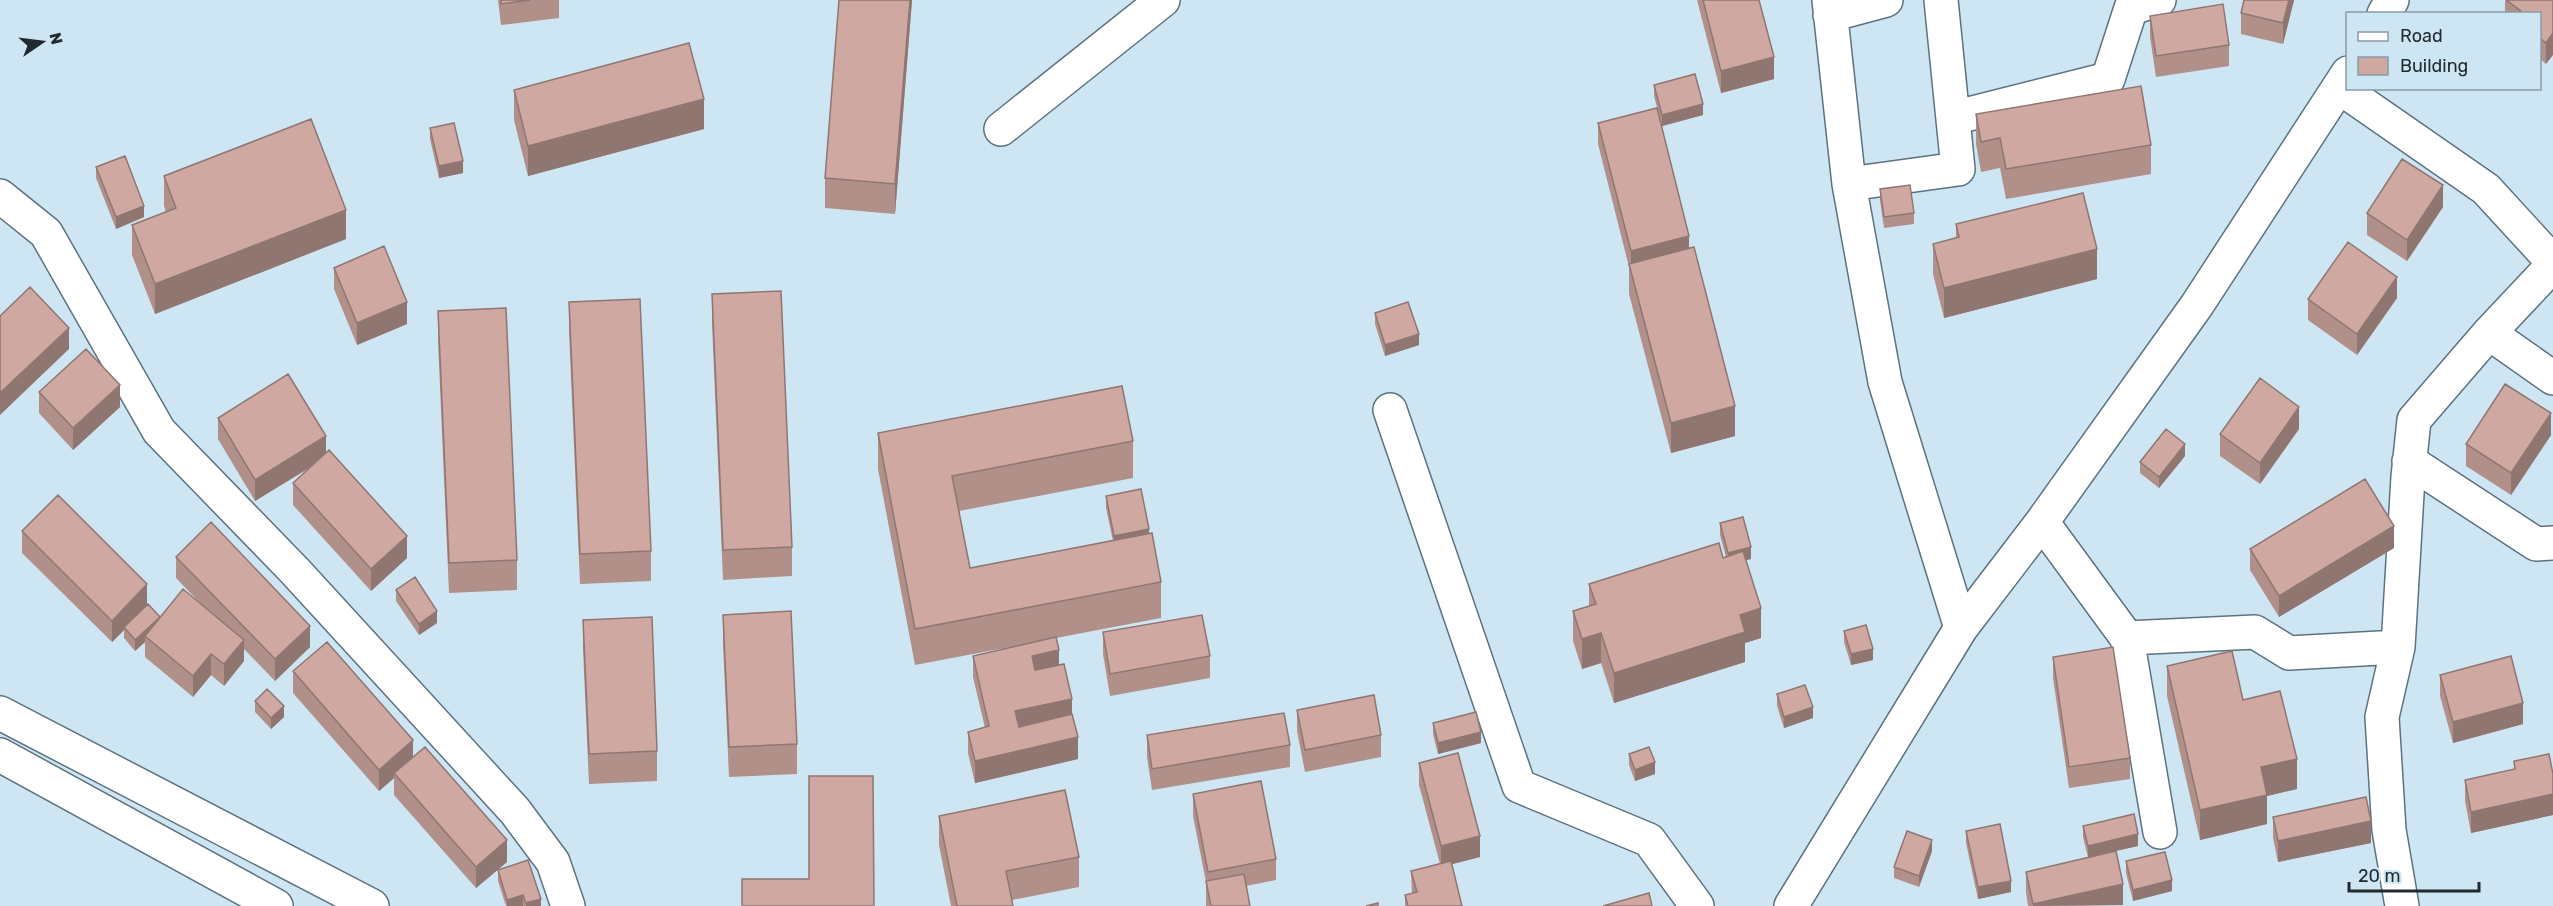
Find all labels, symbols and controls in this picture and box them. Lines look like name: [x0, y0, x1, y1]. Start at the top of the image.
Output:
north arrow: [12, 12, 72, 72]
legend: [2346, 12, 2541, 90]
text: Road: [2400, 25, 2443, 47]
text: N: [45, 31, 67, 46]
text: Building: [2400, 55, 2468, 77]
scale bar: [2349, 855, 2480, 893]
text: 20 m: [2358, 865, 2400, 887]

